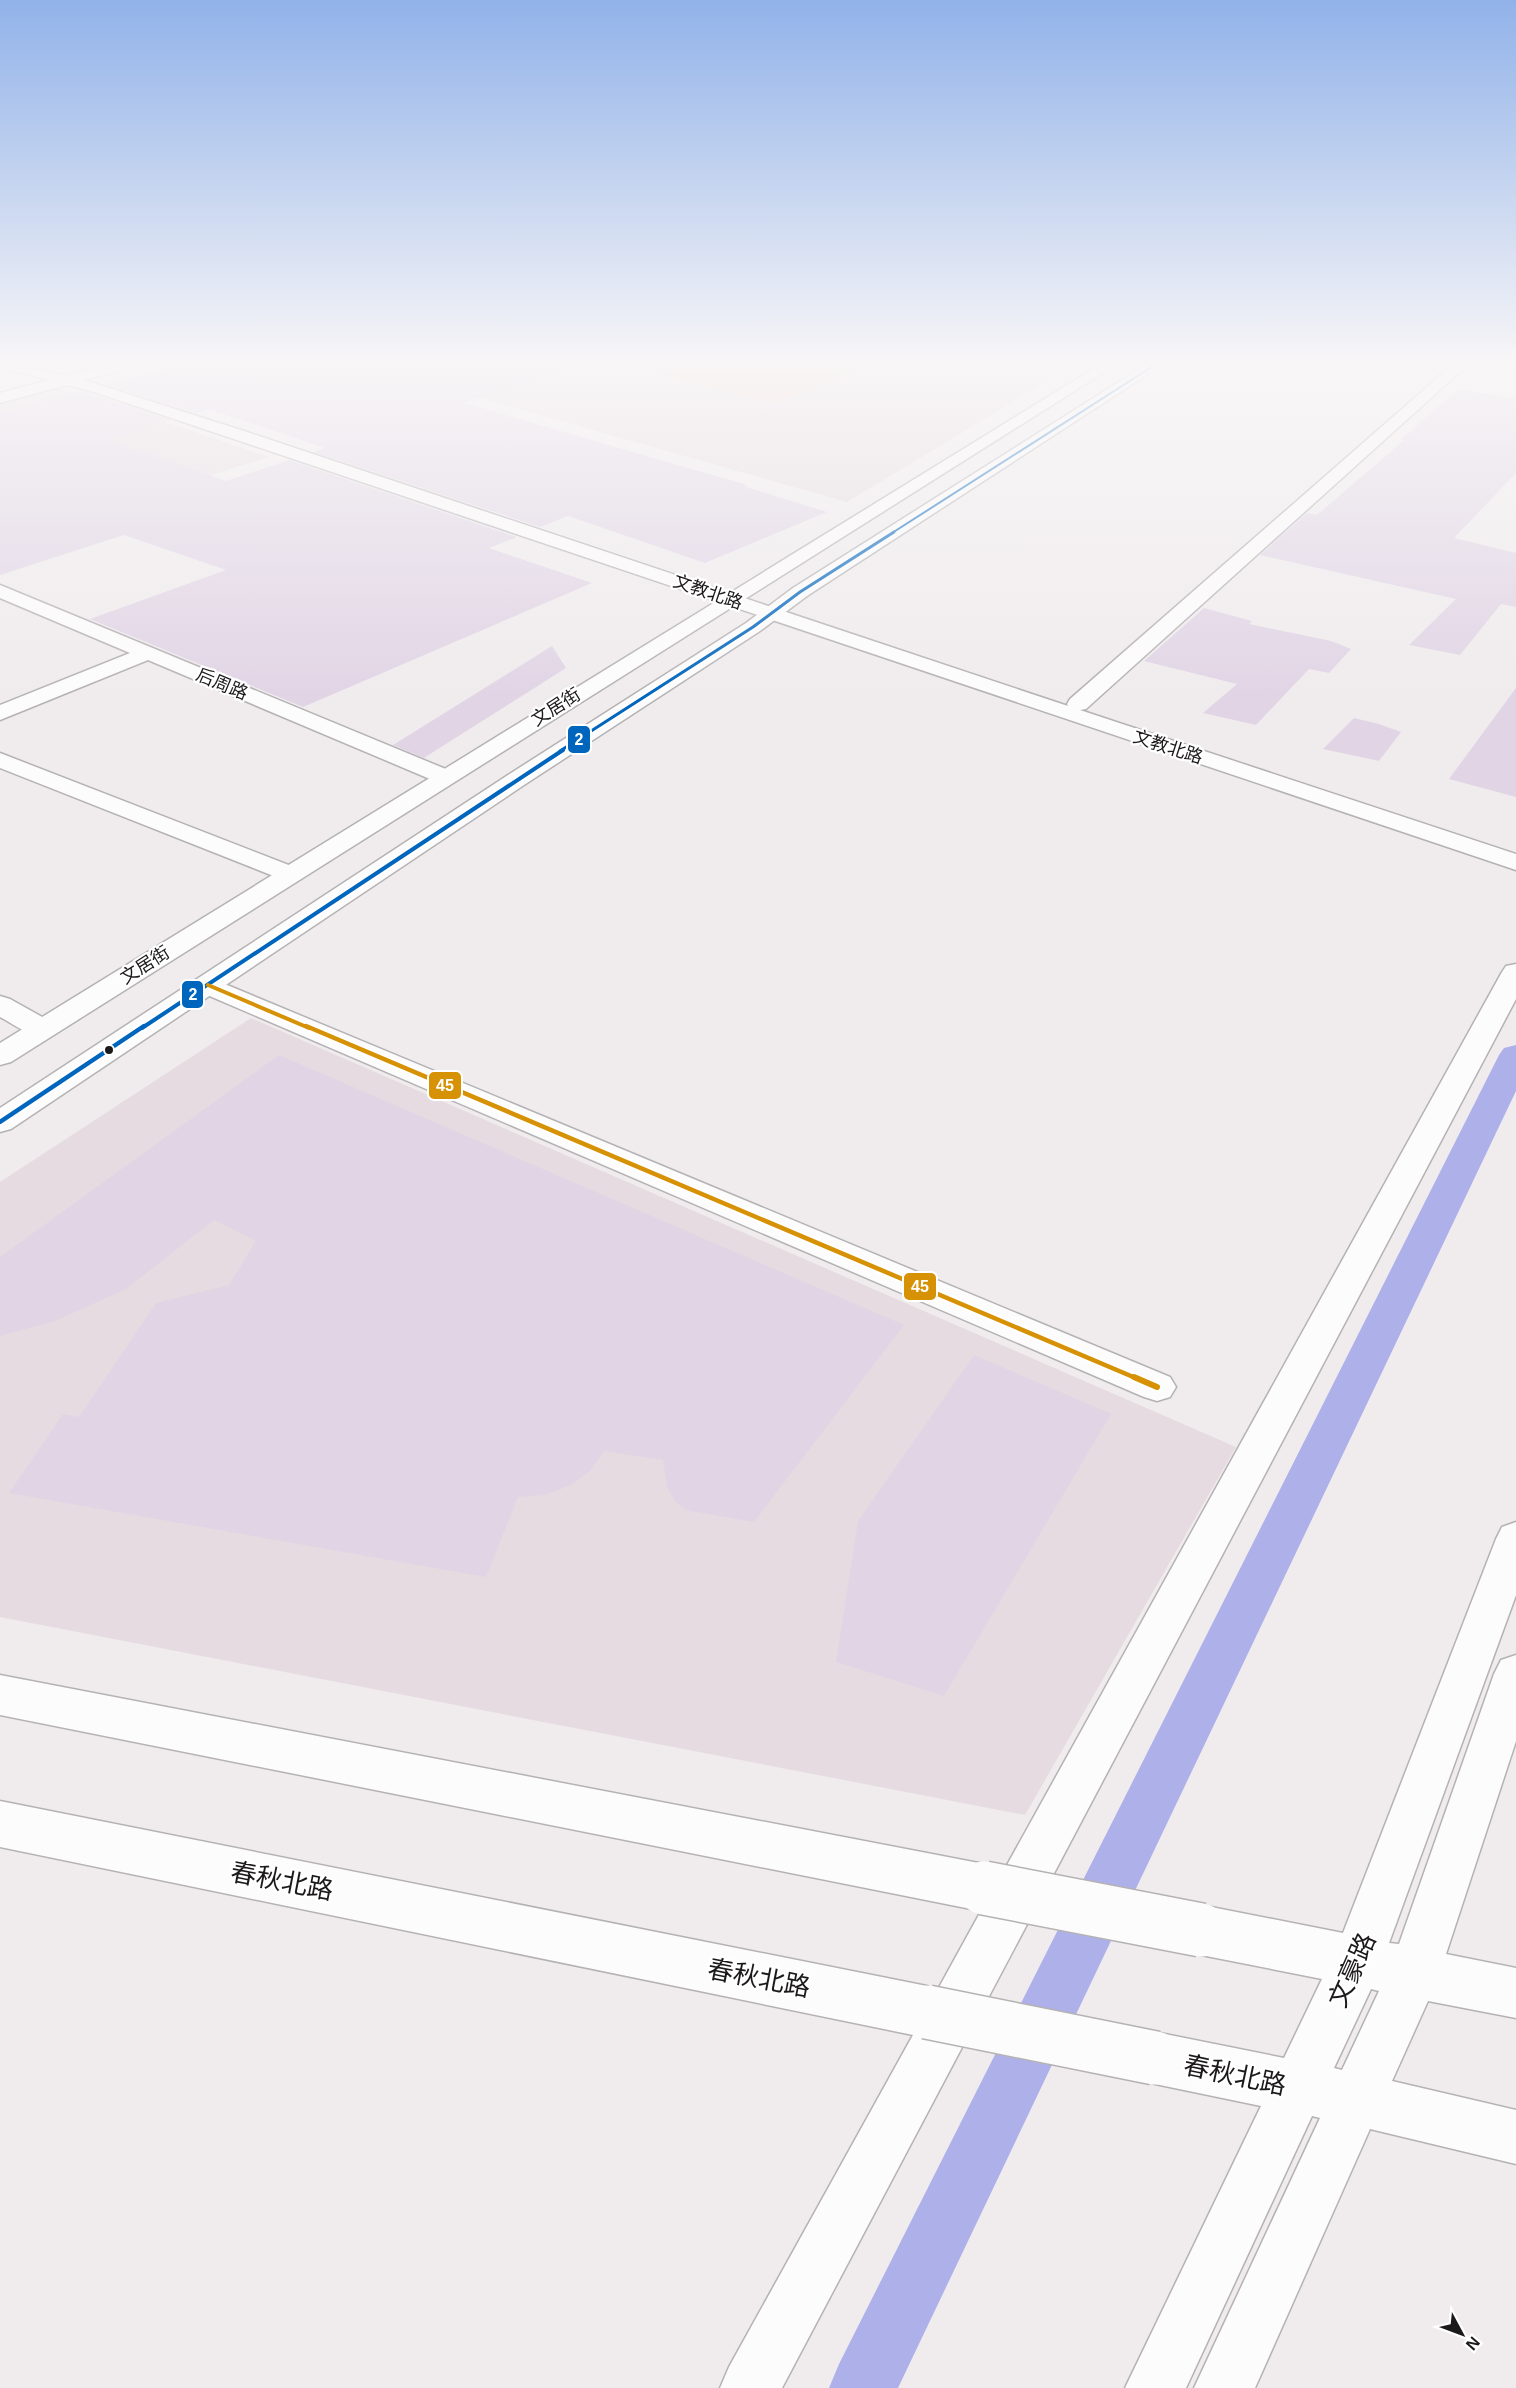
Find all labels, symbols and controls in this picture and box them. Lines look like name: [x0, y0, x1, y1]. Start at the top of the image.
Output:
street label: 文教北路: [671, 571, 745, 613]
street label: 后周路: [193, 664, 251, 704]
street label: 文居街: [528, 684, 584, 730]
line badge: 2: [567, 725, 591, 754]
street label: 文教北路: [1131, 726, 1205, 768]
text: 2: [575, 731, 584, 748]
street label: 文居街: [117, 942, 173, 988]
line badge: 2: [181, 980, 204, 1009]
text: 2: [189, 986, 198, 1003]
unlabelled marker: [103, 1044, 115, 1056]
line badge: 45: [428, 1071, 462, 1100]
text: 45: [436, 1077, 454, 1094]
line badge: 45: [903, 1272, 937, 1301]
text: 45: [911, 1278, 929, 1295]
street label: 春秋北路: [228, 1856, 336, 1906]
street label: 文豪路: [1322, 1928, 1382, 2012]
street label: 春秋北路: [705, 1953, 813, 2003]
street label: 春秋北路: [1181, 2050, 1289, 2100]
north arrow: [1432, 2304, 1492, 2364]
text: N: [1463, 2334, 1483, 2353]

